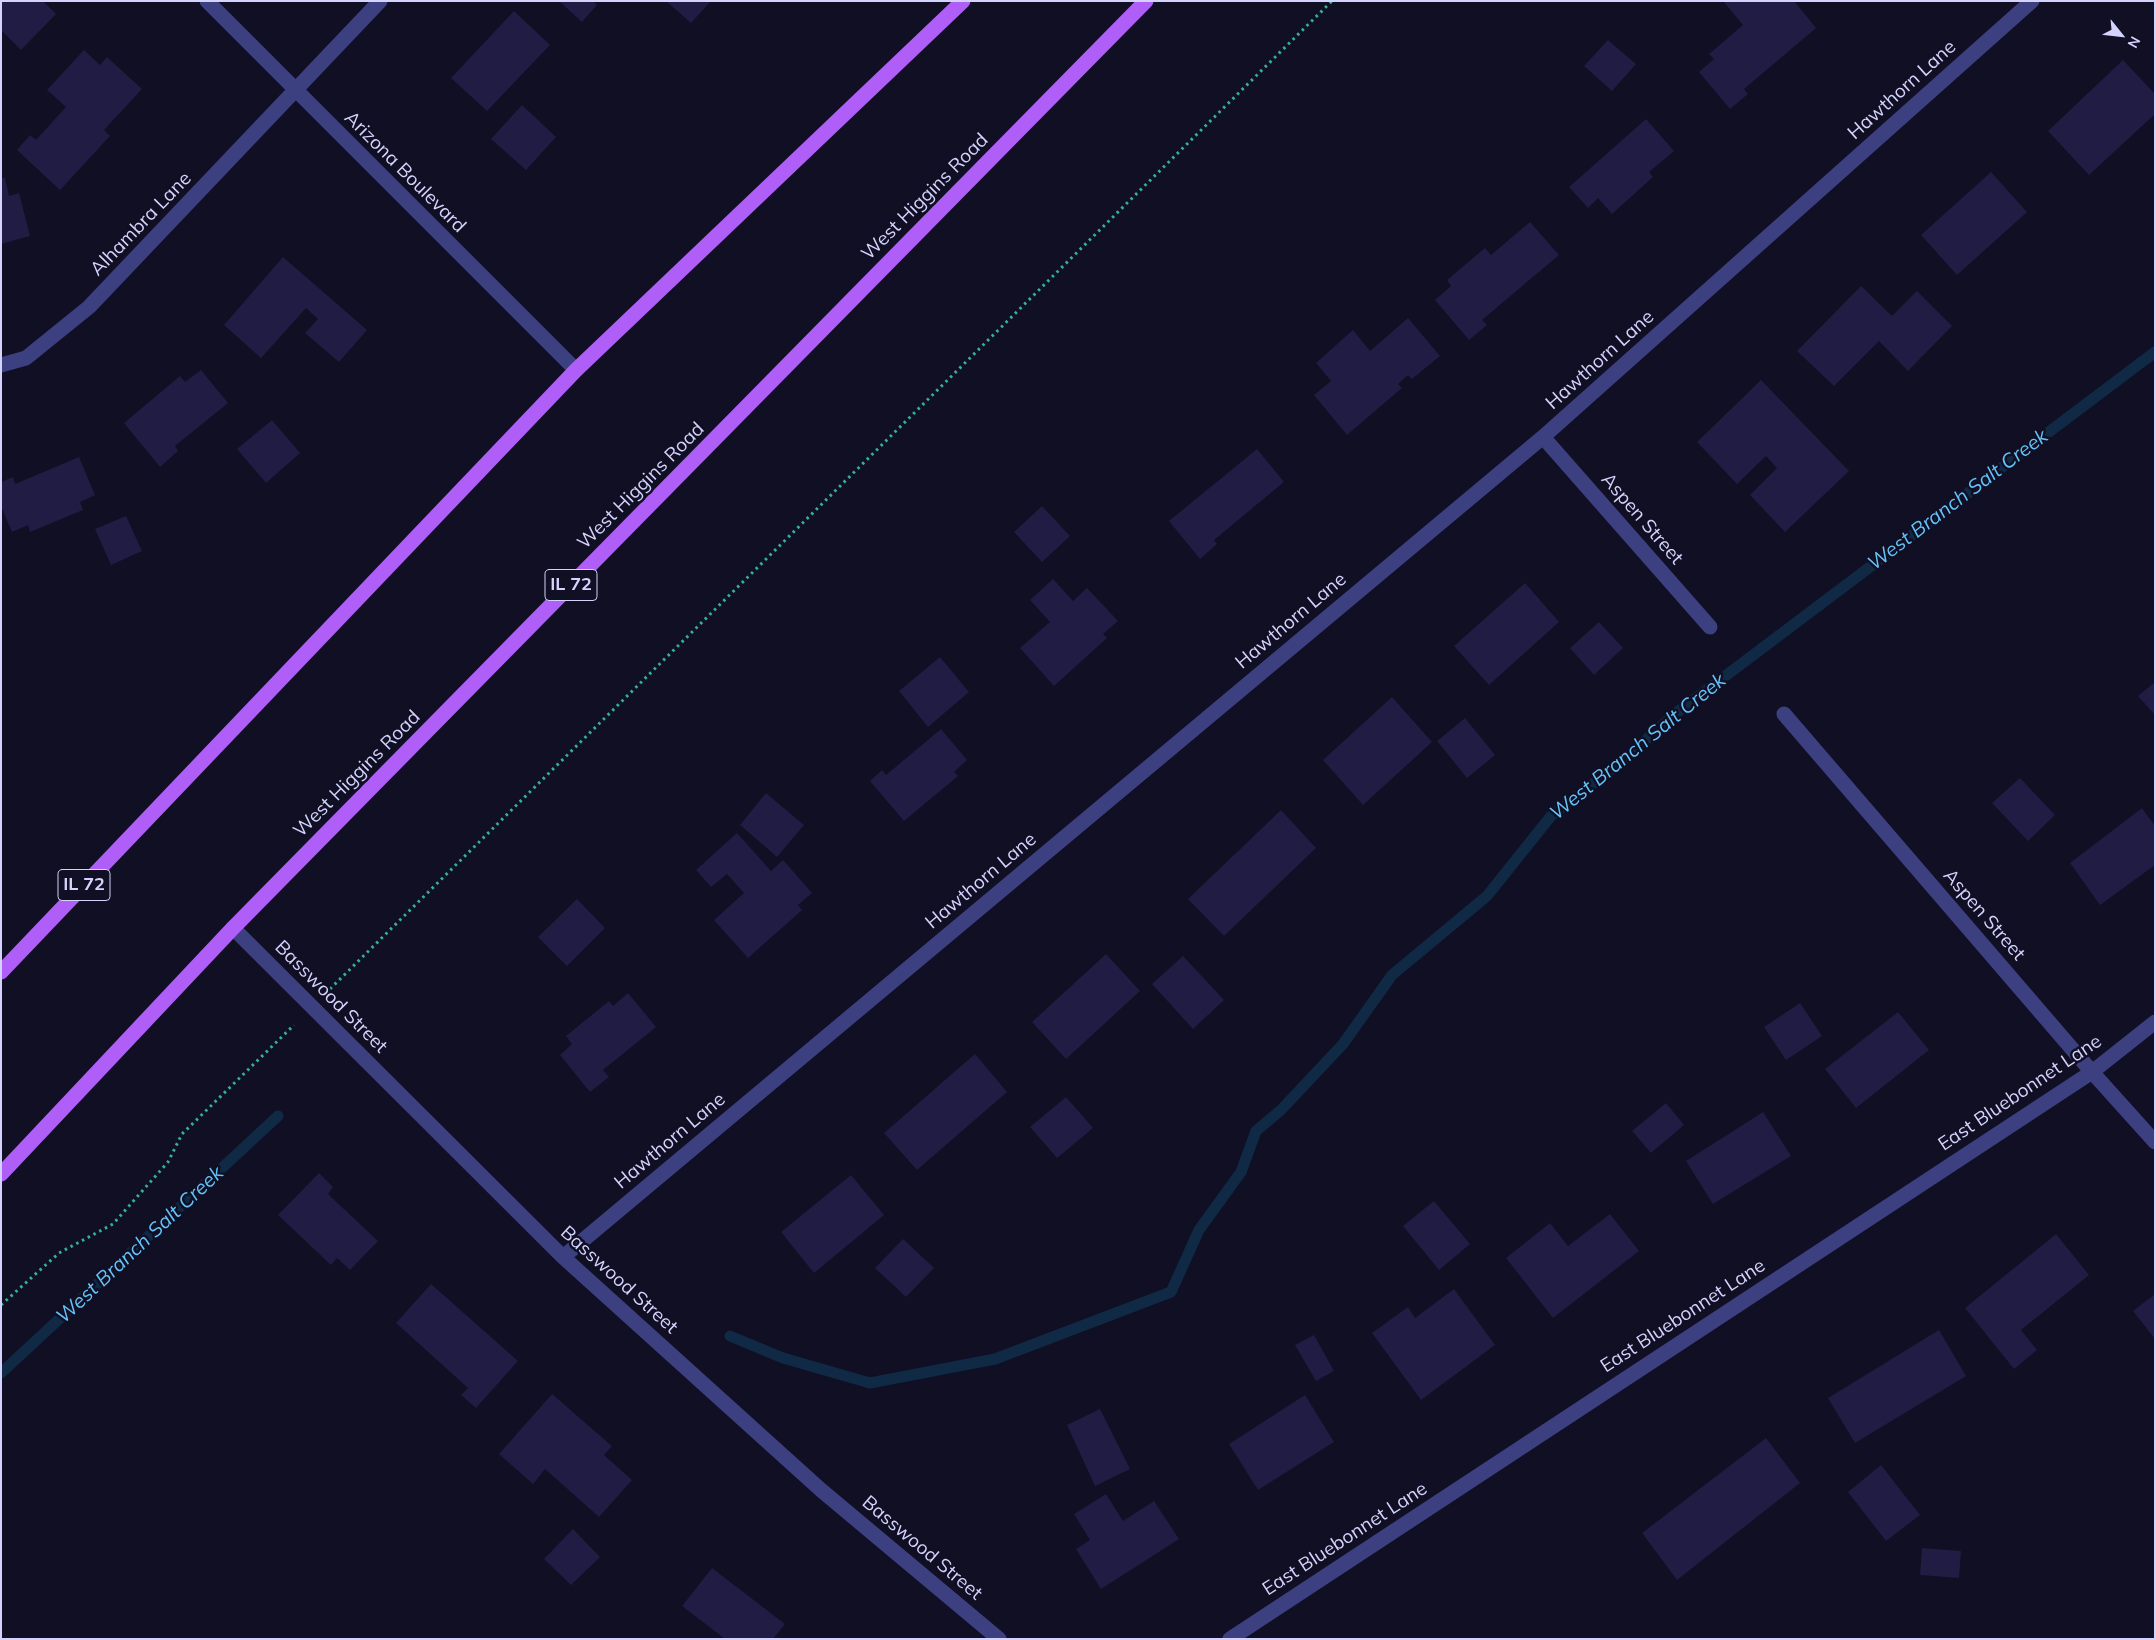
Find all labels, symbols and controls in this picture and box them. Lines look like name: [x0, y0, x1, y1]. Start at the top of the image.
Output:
north arrow: [2096, 10, 2146, 60]
text: N: [2124, 33, 2145, 51]
street label: Hawthorn Lane: [1843, 36, 1961, 144]
street label: Arizona Boulevard: [340, 107, 470, 237]
street label: West Higgins Road: [857, 129, 993, 265]
street label: Alhambra Lane: [86, 167, 196, 281]
street label: Hawthorn Lane: [1541, 306, 1659, 414]
street label: West Higgins Road: [573, 418, 709, 554]
water label: West Branch Salt Creek: [1863, 424, 2053, 576]
street label: Aspen Street: [1596, 469, 1688, 569]
street label: Hawthorn Lane: [1231, 568, 1351, 674]
road number: IL 72: [545, 570, 597, 600]
water label: West Branch Salt Creek: [1545, 669, 1731, 825]
street label: West Higgins Road: [289, 706, 425, 842]
street label: Hawthorn Lane: [921, 828, 1041, 934]
street label: Aspen Street: [1938, 865, 2030, 965]
road number: IL 72: [58, 870, 110, 900]
street label: Basswood Street: [270, 936, 392, 1058]
street label: East Bluebonnet Lane: [1934, 1030, 2106, 1156]
street label: Hawthorn Lane: [610, 1088, 730, 1194]
water label: West Branch Salt Creek: [52, 1161, 228, 1329]
street label: Basswood Street: [556, 1221, 682, 1339]
street label: East Bluebonnet Lane: [1596, 1254, 1770, 1378]
street label: East Bluebonnet Lane: [1258, 1477, 1432, 1601]
street label: Basswood Street: [857, 1491, 987, 1605]

